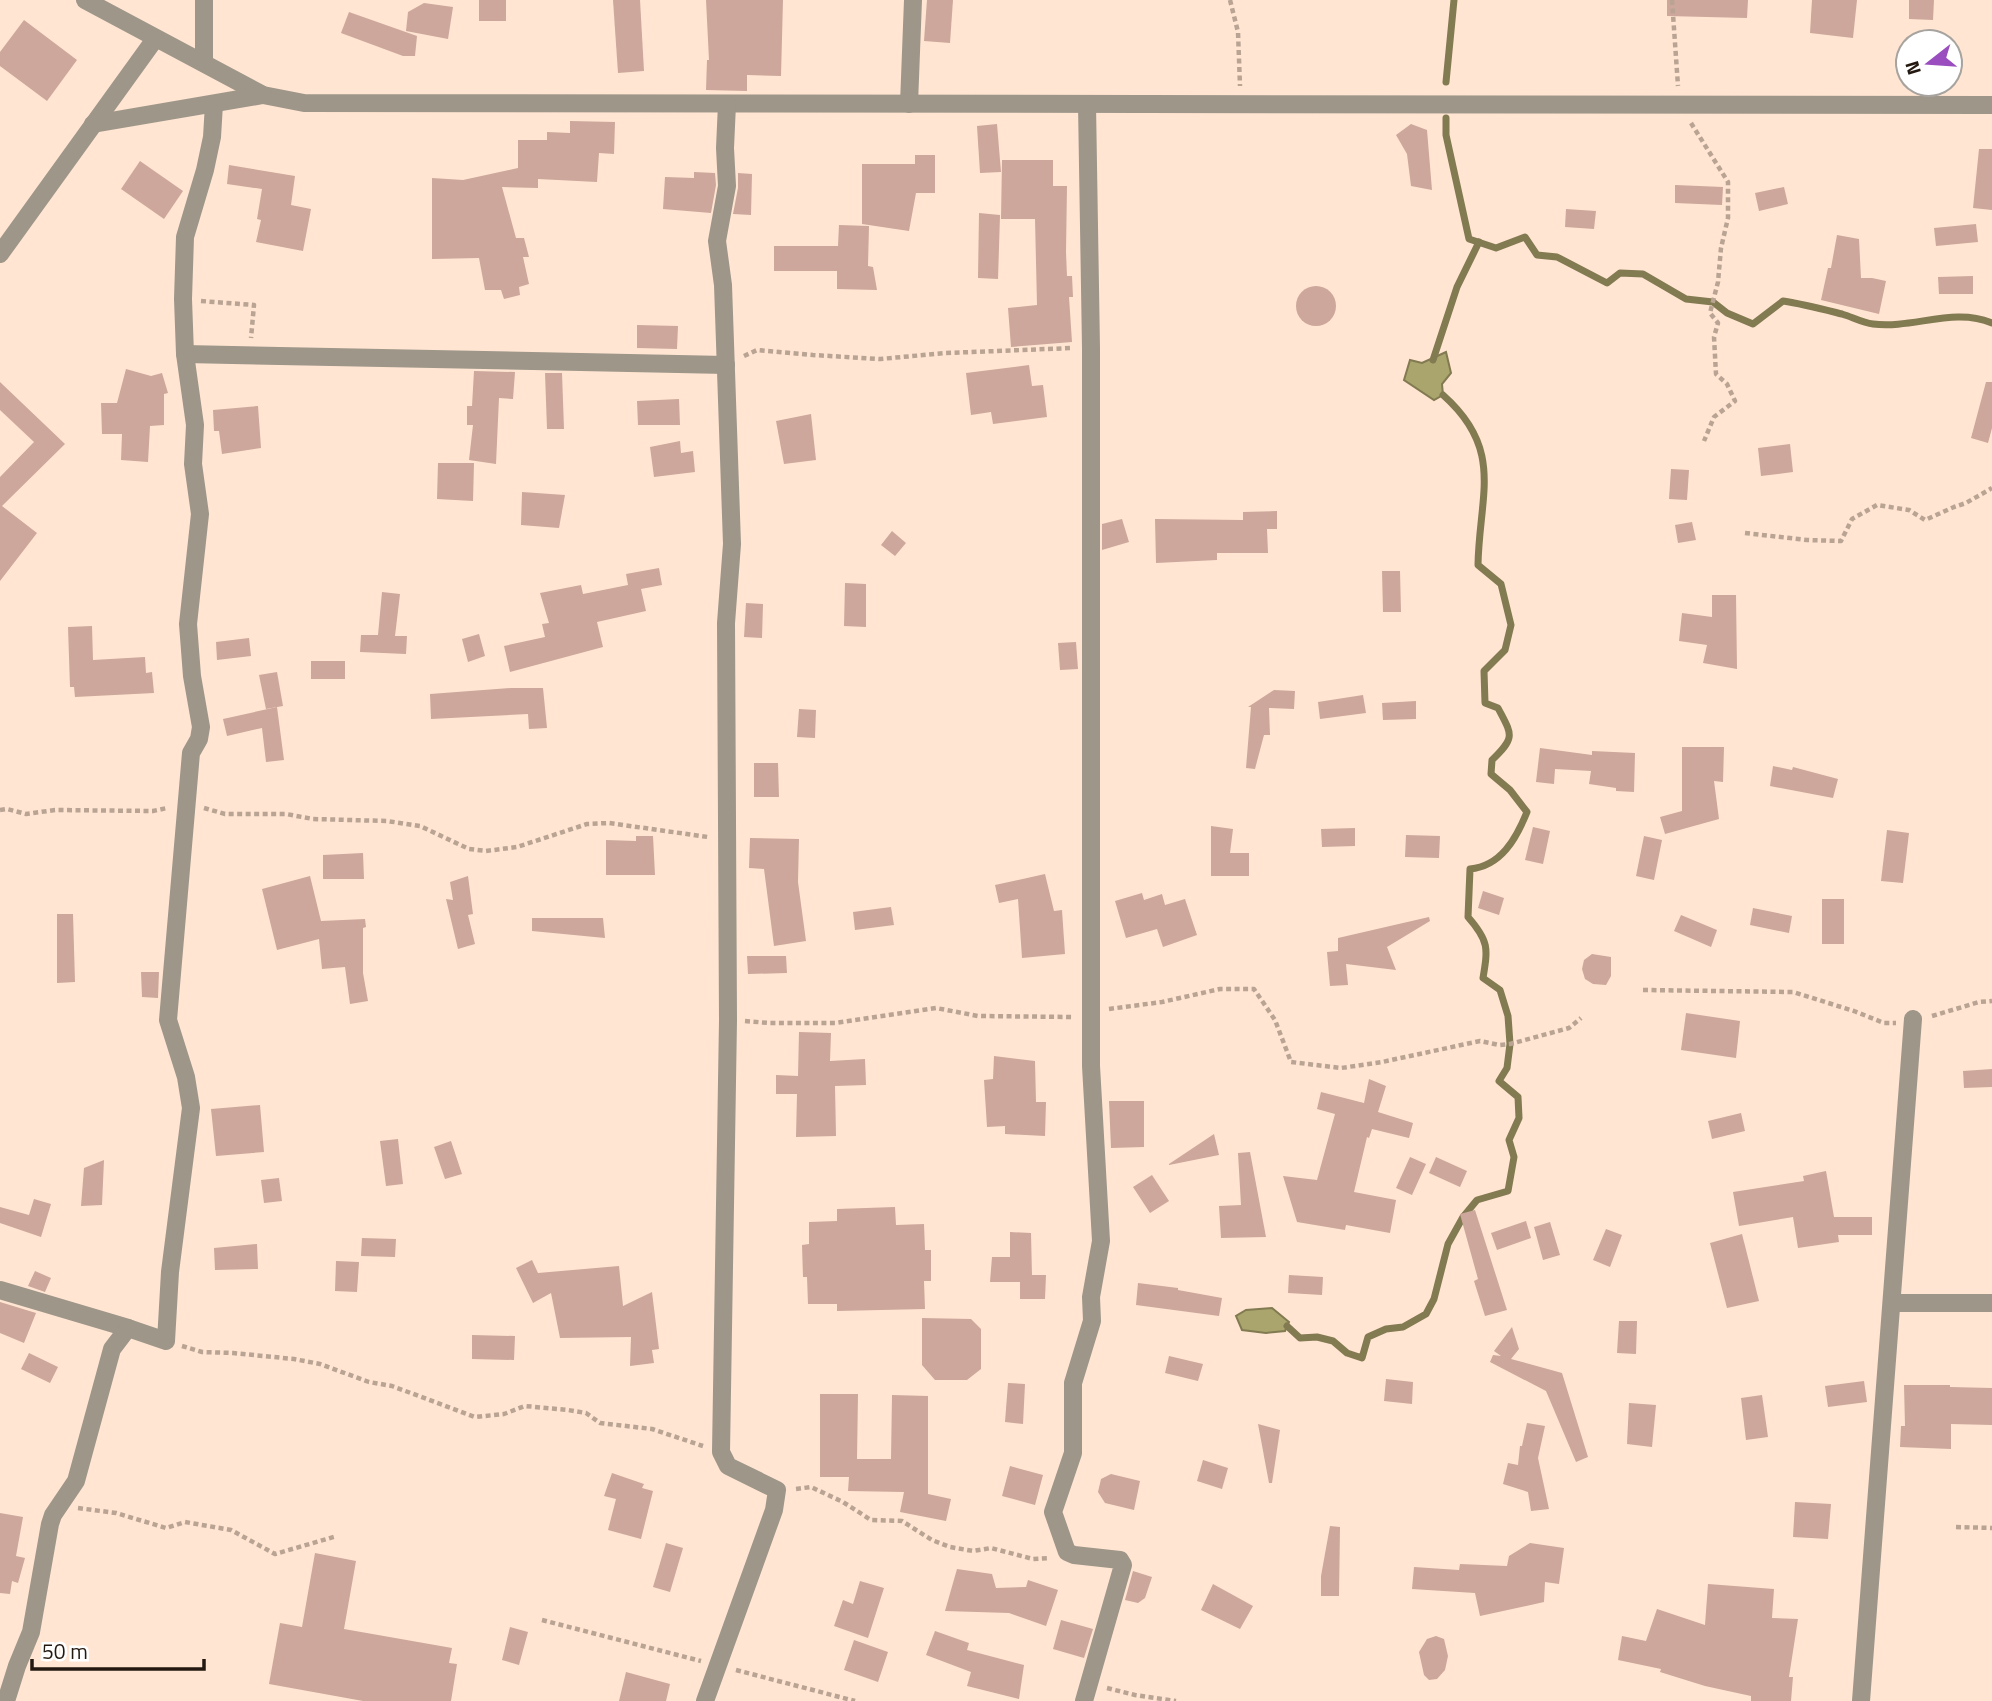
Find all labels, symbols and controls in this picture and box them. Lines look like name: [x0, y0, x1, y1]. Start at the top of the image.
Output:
north arrow: [1894, 28, 1964, 98]
text: N: [1896, 58, 1928, 79]
scale bar: [32, 1628, 203, 1672]
text: 50 m: [42, 1635, 88, 1667]

